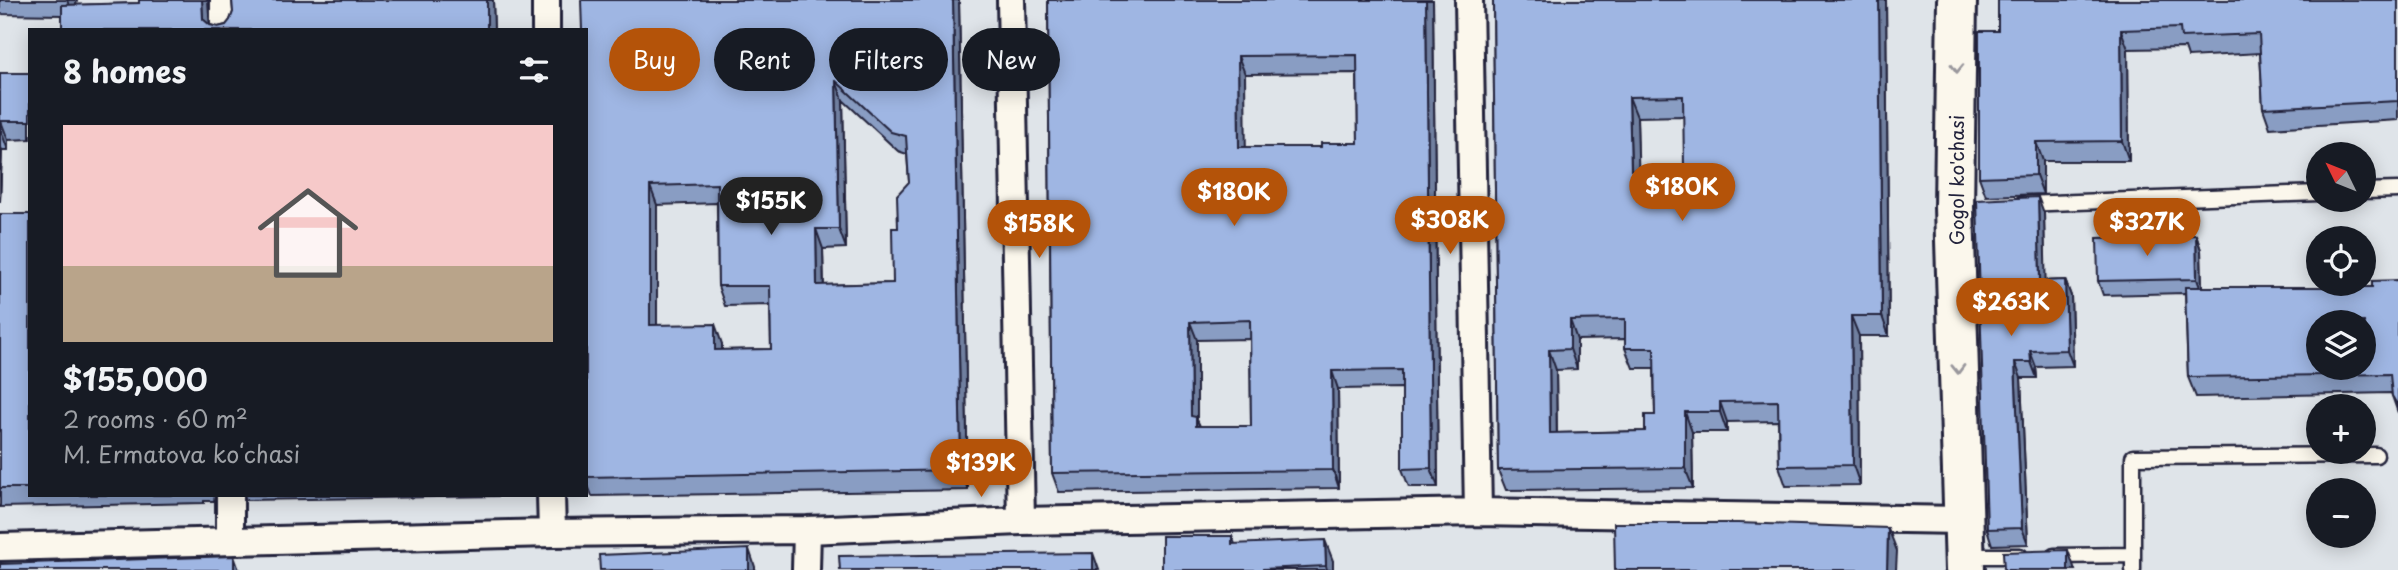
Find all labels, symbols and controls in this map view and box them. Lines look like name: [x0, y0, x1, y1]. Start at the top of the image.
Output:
chip: Buy: [609, 28, 700, 91]
chip: Rent: [714, 28, 815, 91]
chip: Filters: [829, 28, 948, 91]
chip: New: [962, 28, 1060, 91]
text: 8 homes: [63, 48, 186, 93]
icon: filters: [515, 51, 553, 89]
one-way arrow: [1950, 63, 1965, 74]
street label: Gogol ko'chasi: [1942, 115, 1970, 245]
north arrow: [2306, 142, 2376, 212]
map controls: [2306, 142, 2376, 548]
pin: $180K: [1633, 164, 1731, 223]
pin: $180K: [1185, 168, 1283, 228]
text: $180K: [1645, 168, 1719, 203]
icon: home: [245, 170, 371, 296]
text: $180K: [1197, 173, 1271, 208]
pin: $155K: [722, 177, 820, 237]
text: $155K: [736, 182, 806, 217]
pin: $308K: [1401, 196, 1499, 256]
pin: $327K: [2098, 198, 2196, 258]
pin: $158K: [990, 201, 1088, 260]
text: $308K: [1411, 201, 1489, 236]
text: $327K: [2109, 203, 2185, 238]
text: $158K: [1003, 205, 1075, 240]
button: locate: [2306, 226, 2376, 296]
pin: $263K: [1962, 278, 2060, 338]
text: $263K: [1972, 283, 2050, 318]
button: layers: [2306, 310, 2376, 380]
text: $155,000: [63, 356, 208, 401]
one-way arrow: [1951, 364, 1966, 375]
button: +: [2306, 394, 2376, 464]
text: 2 rooms · 60 m²: [63, 401, 248, 436]
text: M. Ermatova koʻchasi: [63, 436, 300, 471]
pin: $139K: [932, 440, 1030, 499]
text: $139K: [946, 444, 1016, 479]
button: −: [2306, 478, 2376, 548]

